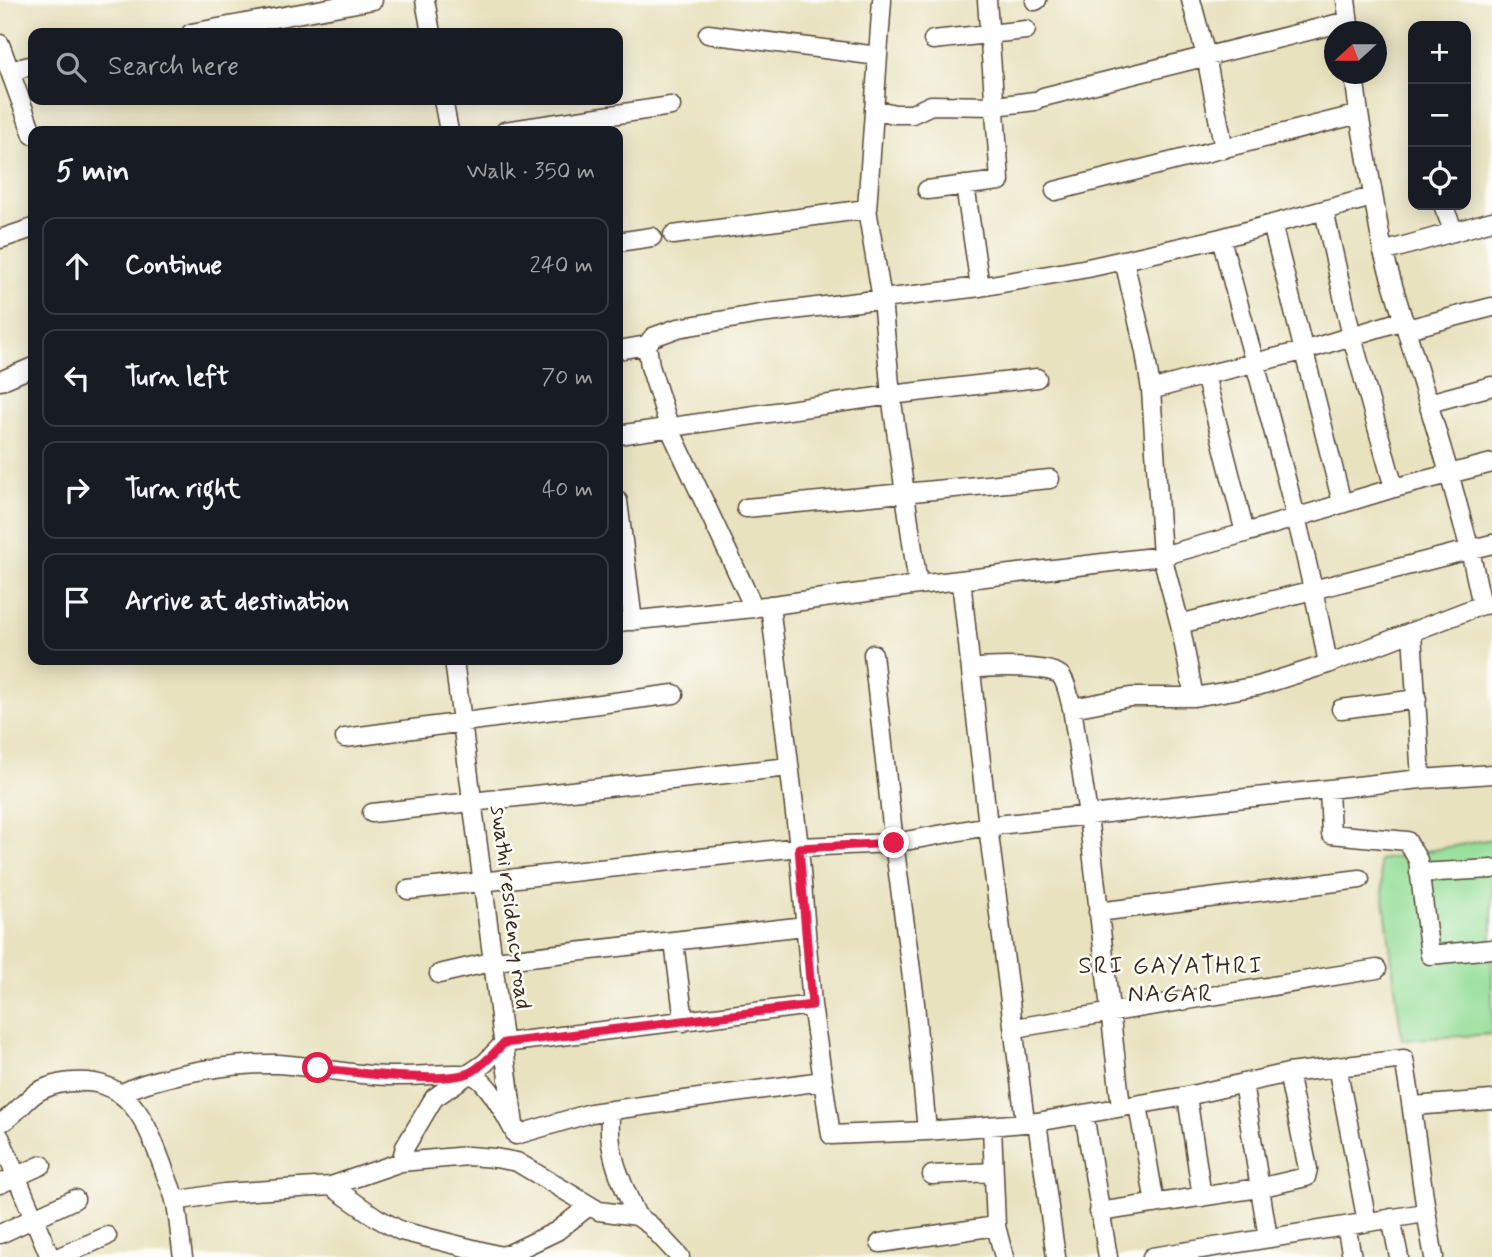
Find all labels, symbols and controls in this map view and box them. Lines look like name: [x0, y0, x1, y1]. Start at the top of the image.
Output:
north arrow: [1324, 21, 1387, 84]
map controls: [1408, 21, 1471, 210]
button: +: [1408, 21, 1471, 84]
search box: [28, 28, 623, 105]
icon: search: [52, 48, 90, 86]
text: Search here: [108, 50, 239, 84]
button: −: [1408, 84, 1471, 147]
button: locate: [1408, 147, 1471, 210]
text: 5 min: [56, 152, 130, 191]
text: Walk · 350 m: [467, 157, 595, 187]
icon: ahead: [58, 247, 96, 285]
text: Continue: [125, 249, 222, 283]
text: 240 m: [529, 251, 593, 281]
icon: left: [58, 359, 96, 397]
text: Turn left: [125, 361, 229, 395]
text: 70 m: [541, 363, 593, 393]
icon: right: [58, 471, 96, 509]
text: Turn right: [125, 473, 241, 507]
text: 40 m: [542, 475, 593, 505]
icon: arrive: [58, 583, 96, 621]
text: Arrive at destination: [125, 585, 349, 619]
street label: swathi residency road: [483, 803, 537, 1011]
route end: [878, 827, 909, 858]
district label: SRI GAYATHRI NAGAR: [1078, 951, 1264, 1010]
route start: [302, 1052, 333, 1083]

